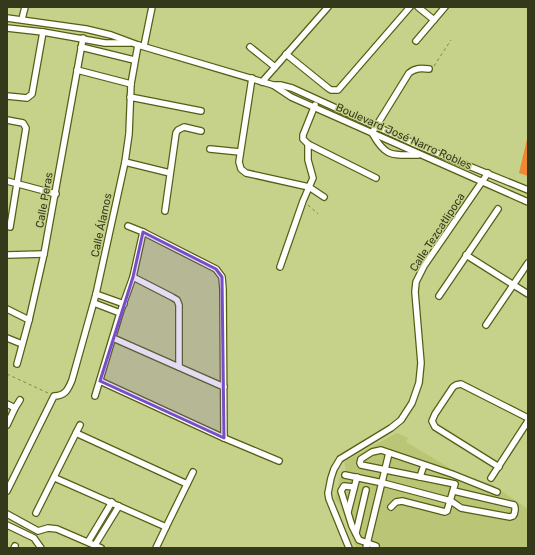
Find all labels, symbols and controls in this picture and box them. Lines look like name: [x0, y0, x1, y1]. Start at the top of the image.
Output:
street label: Boulevard José Narro Robles: [334, 101, 474, 173]
street label: Calle Peras: [33, 171, 56, 229]
street label: Calle Tezcatlipoca: [407, 191, 468, 274]
street label: Calle Álamos: [88, 192, 115, 258]

